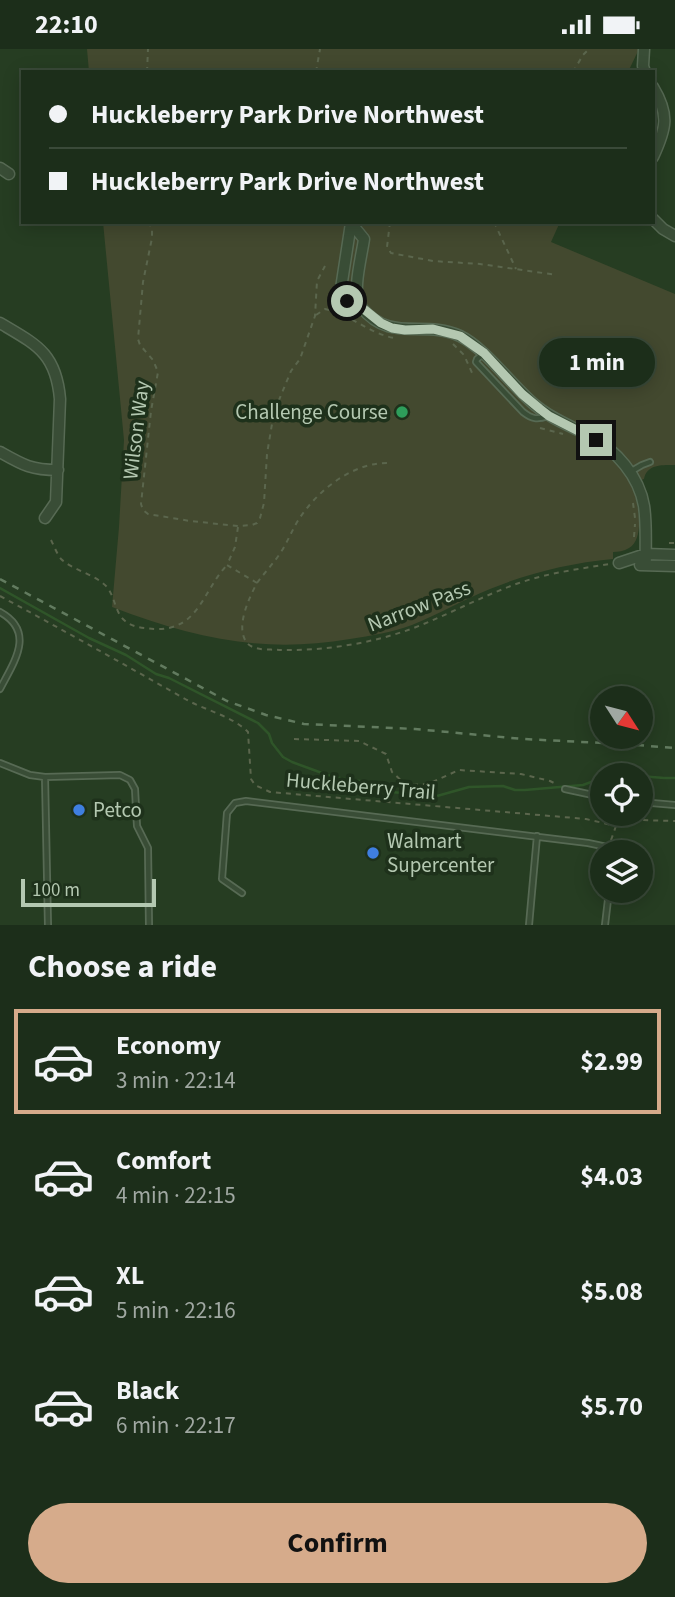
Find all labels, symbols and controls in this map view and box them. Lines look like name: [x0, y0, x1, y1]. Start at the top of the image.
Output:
text: 22:10: [35, 6, 98, 43]
text: Huckleberry Park Drive Northwest: [91, 96, 484, 133]
text: Huckleberry Park Drive Northwest: [91, 163, 484, 200]
route start: [331, 285, 363, 317]
callout: 1 min: [538, 339, 654, 387]
text: 1 min: [569, 346, 625, 379]
street label: Wilson Way: [115, 379, 157, 481]
place label: Challenge Course: [235, 397, 388, 427]
marker: Challenge Course: [394, 404, 410, 420]
route end: [580, 424, 612, 456]
street label: Narrow Pass: [363, 573, 475, 639]
north arrow: [590, 686, 653, 749]
map controls: [590, 686, 653, 903]
button: locate: [590, 763, 653, 826]
street label: Huckleberry Trail: [285, 765, 437, 807]
place label: Petco: [93, 795, 142, 825]
marker: Petco: [71, 802, 87, 818]
place label: Walmart Supercenter: [387, 826, 495, 880]
button: layers: [590, 840, 653, 903]
marker: Walmart Supercenter: [365, 845, 381, 861]
scale bar: [21, 876, 156, 908]
text: 100 m: [32, 877, 80, 904]
text: Choose a ride: [28, 944, 217, 990]
text: Economy: [116, 1027, 221, 1064]
icon: car: [32, 1030, 95, 1093]
text: $2.99: [580, 1043, 643, 1080]
text: 3 min · 22:14: [116, 1064, 236, 1097]
text: Comfort: [116, 1142, 211, 1179]
icon: car: [32, 1145, 95, 1208]
text: $4.03: [580, 1158, 643, 1195]
text: 4 min · 22:15: [116, 1179, 236, 1212]
text: XL: [116, 1257, 144, 1294]
icon: car: [32, 1260, 95, 1323]
text: $5.08: [580, 1273, 643, 1310]
text: 5 min · 22:16: [116, 1294, 236, 1327]
text: Black: [116, 1372, 179, 1409]
icon: car: [32, 1375, 95, 1438]
text: $5.70: [580, 1388, 643, 1425]
text: 6 min · 22:17: [116, 1409, 236, 1442]
button: Confirm: [28, 1503, 647, 1583]

